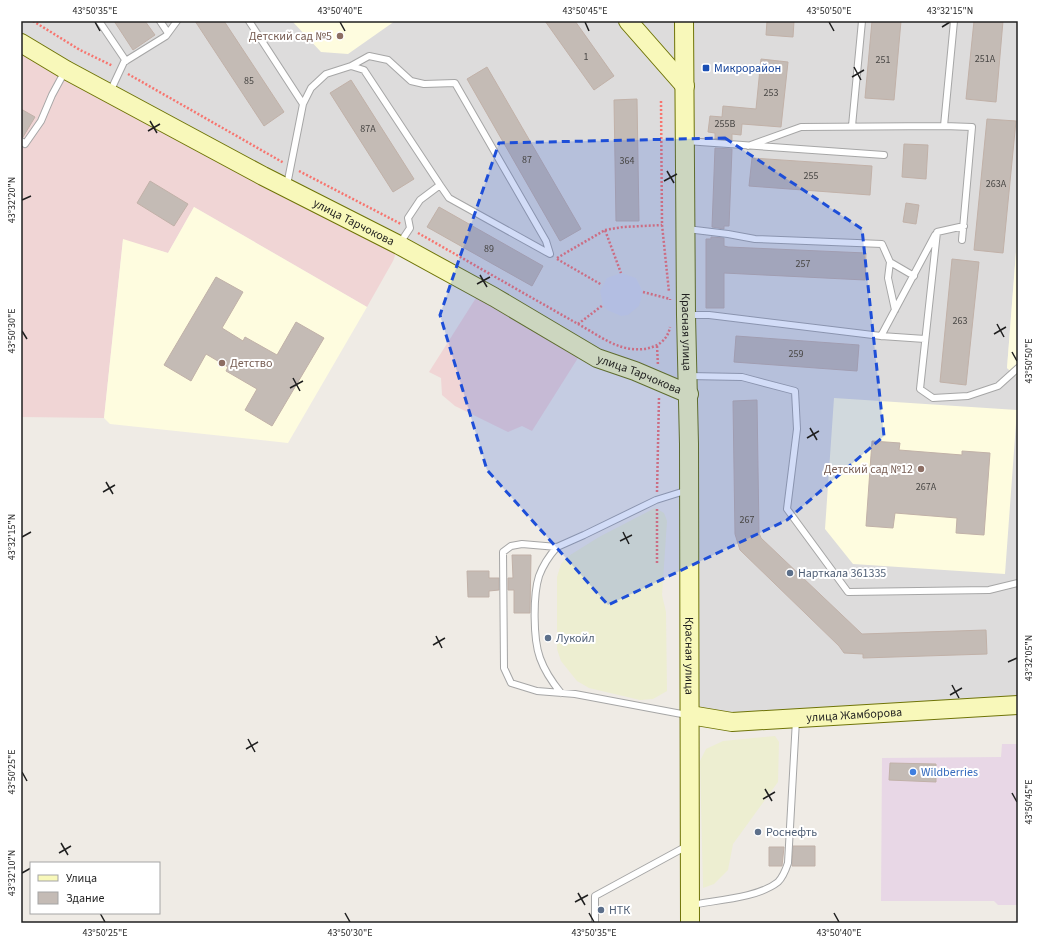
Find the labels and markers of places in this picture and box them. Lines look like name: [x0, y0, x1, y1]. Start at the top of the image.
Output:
place label: Детский сад №5: [249, 28, 332, 45]
marker: Детский сад №5: [335, 31, 345, 41]
place label: Микрорайон: [714, 60, 781, 77]
marker: Микрорайон: [701, 63, 711, 73]
place label: Детство: [230, 355, 272, 372]
marker: Детство: [217, 358, 227, 368]
place label: Детский сад №12: [824, 461, 913, 478]
marker: Детский сад №12: [916, 464, 926, 474]
place label: Нарткала 361335: [798, 565, 886, 582]
marker: Нарткала 361335: [785, 568, 795, 578]
place label: Лукойл: [556, 630, 595, 647]
marker: Лукойл: [543, 633, 553, 643]
place label: Wildberries: [921, 764, 978, 781]
marker: Wildberries: [908, 767, 918, 777]
place label: Роснефть: [766, 824, 817, 841]
marker: Роснефть: [753, 827, 763, 837]
place label: НТК: [609, 902, 630, 919]
marker: НТК: [596, 905, 606, 915]

